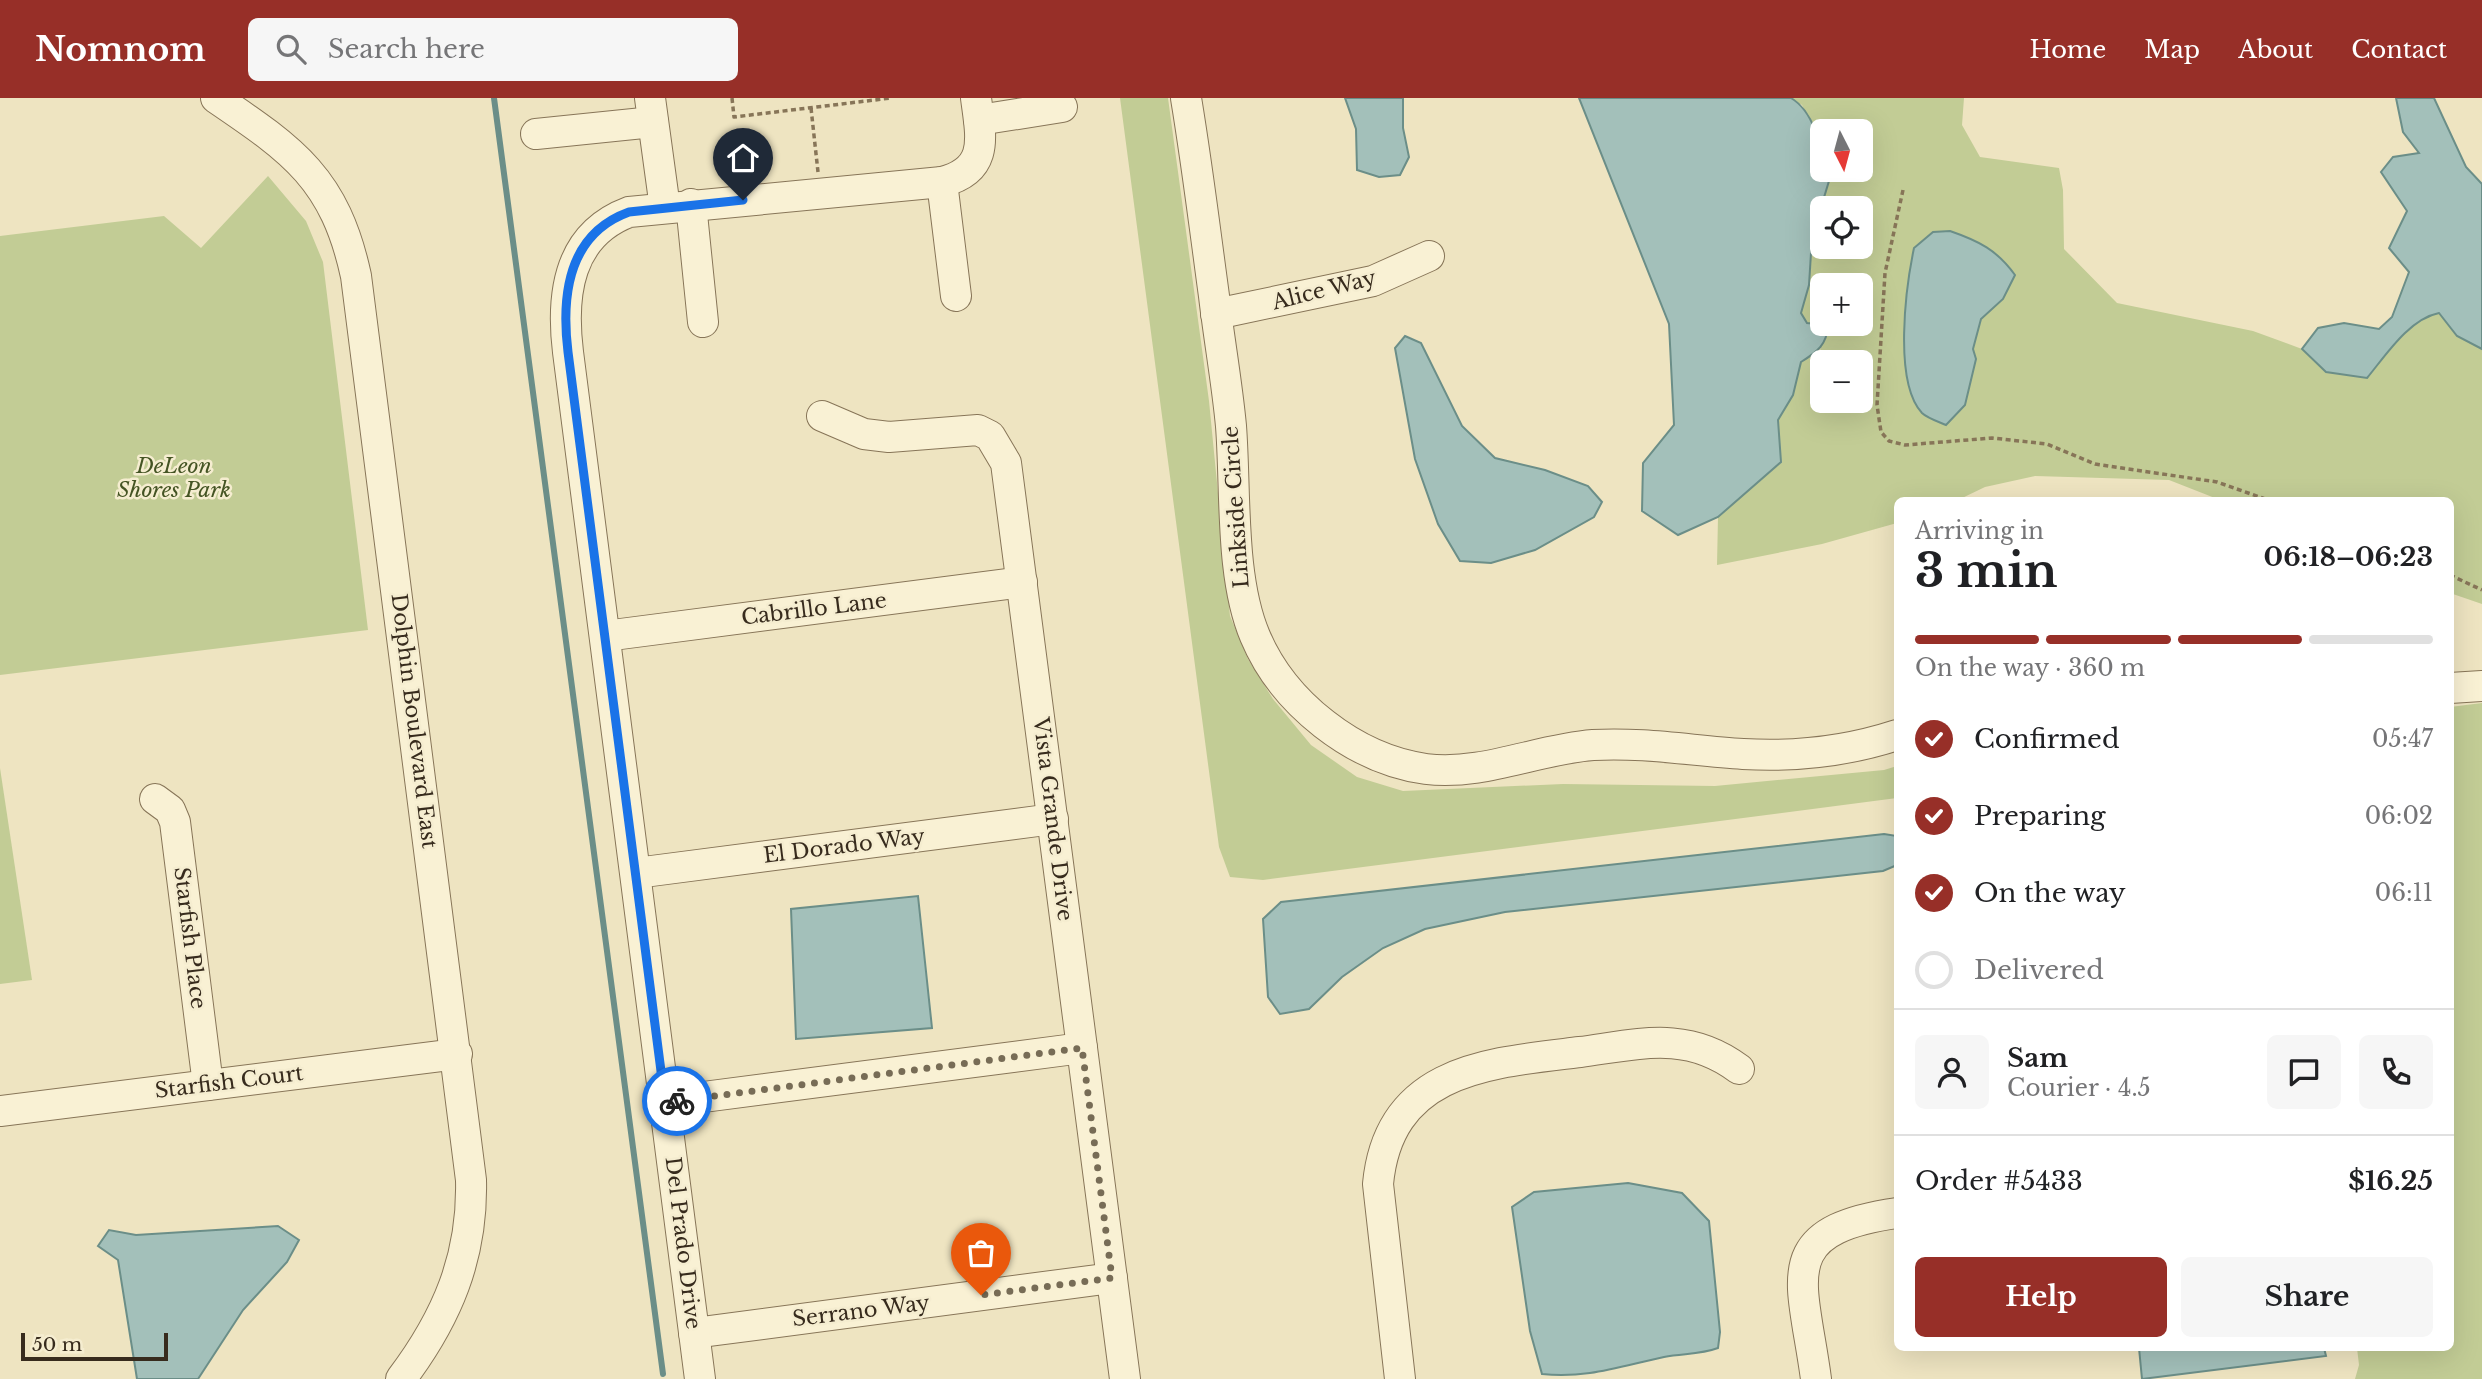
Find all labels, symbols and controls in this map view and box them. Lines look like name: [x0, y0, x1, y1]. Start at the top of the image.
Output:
search box: [248, 18, 738, 81]
text: Nomnom: [35, 29, 206, 70]
icon: search: [272, 30, 310, 68]
text: Search here: [328, 33, 485, 65]
text: Home: [2030, 35, 2106, 64]
text: Map: [2144, 35, 2200, 64]
text: About: [2238, 35, 2313, 64]
text: Contact: [2351, 35, 2447, 64]
north arrow: [1810, 119, 1872, 182]
map controls: [1810, 119, 1873, 413]
pin: [713, 128, 773, 200]
icon: home: [724, 139, 762, 177]
button: locate: [1810, 196, 1873, 259]
street label: Alice Way: [1268, 264, 1379, 316]
button: +: [1810, 273, 1873, 336]
button: −: [1810, 350, 1873, 413]
street label: Linkside Circle: [1217, 425, 1255, 589]
park label: DeLeon Shores Park: [117, 453, 231, 503]
text: Arriving in: [1915, 517, 2044, 545]
text: 06:18–06:23: [2264, 541, 2433, 573]
text: 3 min: [1915, 542, 2057, 599]
street label: Cabrillo Lane: [740, 587, 888, 631]
street label: Dolphin Boulevard East: [385, 592, 443, 850]
text: On the way · 360 m: [1915, 654, 2145, 682]
street label: Vista Grande Drive: [1027, 715, 1078, 922]
icon: check: [1915, 720, 1953, 758]
text: Confirmed: [1974, 723, 2119, 755]
text: 05:47: [2372, 725, 2433, 753]
icon: check: [1915, 797, 1953, 835]
text: Preparing: [1974, 800, 2106, 832]
text: 06:02: [2365, 802, 2433, 830]
street label: El Dorado Way: [762, 823, 927, 869]
street label: Starfish Place: [168, 866, 212, 1010]
icon: check: [1915, 874, 1953, 912]
text: On the way: [1974, 877, 2126, 909]
text: 06:11: [2375, 879, 2433, 907]
text: Delivered: [1974, 954, 2104, 986]
button: person: [1915, 1035, 1989, 1109]
button: chat: [2267, 1035, 2341, 1109]
button: phone: [2359, 1035, 2433, 1109]
text: Sam: [2007, 1042, 2068, 1074]
street label: Starfish Court: [153, 1060, 305, 1104]
courier: [642, 1066, 712, 1136]
text: Courier · 4.5: [2007, 1074, 2151, 1102]
icon: bike: [658, 1082, 696, 1120]
street label: Del Prado Drive: [660, 1155, 706, 1331]
text: Order #5433: [1915, 1165, 2083, 1197]
text: $16.25: [2348, 1165, 2433, 1197]
pin: [951, 1223, 1011, 1295]
icon: bag: [962, 1234, 1000, 1272]
button: Help: [1915, 1257, 2167, 1337]
button: Share: [2181, 1257, 2433, 1337]
street label: Serrano Way: [791, 1290, 932, 1332]
scale bar: [21, 1330, 168, 1362]
text: 50 m: [32, 1333, 82, 1356]

